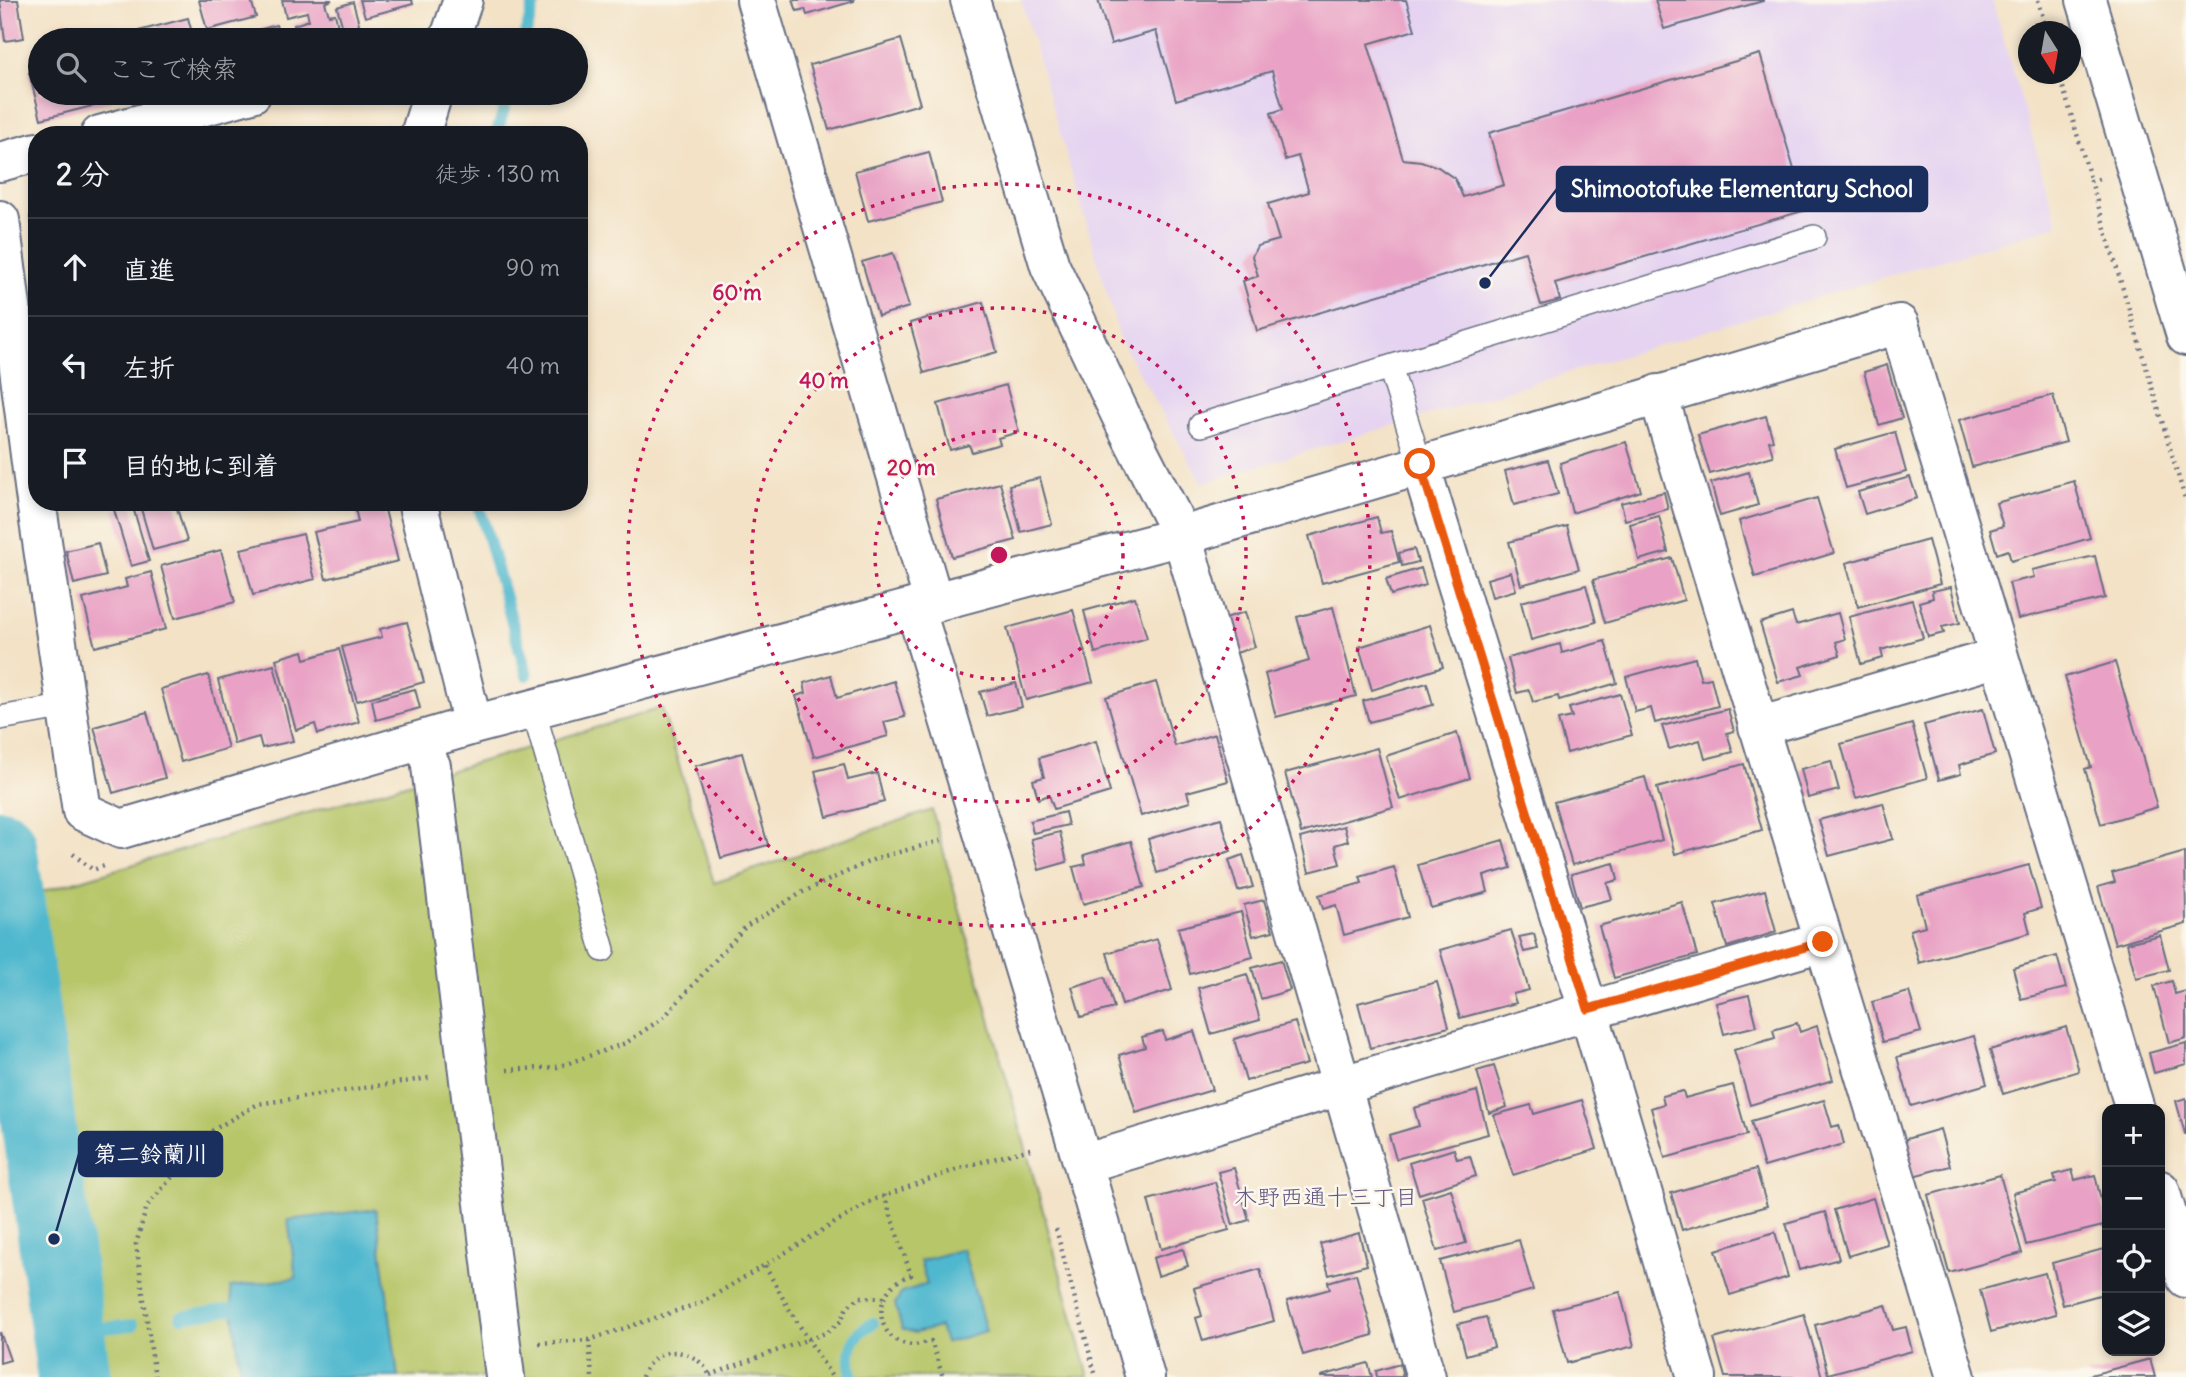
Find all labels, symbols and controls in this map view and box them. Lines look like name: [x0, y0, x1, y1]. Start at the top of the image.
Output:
north arrow: [2018, 21, 2081, 84]
search box: [28, 28, 588, 105]
icon: search: [52, 48, 90, 86]
text: ここで検索: [108, 52, 238, 85]
text: 2 分: [56, 155, 110, 193]
text: 徒歩 · 130 m: [435, 159, 560, 188]
callout: Shimootofuke Elementary School: [1557, 167, 1927, 211]
text: Shimootofuke Elementary School: [1571, 174, 1913, 203]
icon: ahead: [56, 248, 94, 286]
text: 直進: [123, 253, 175, 286]
text: 90 m: [506, 253, 560, 282]
text: 60 m: [712, 279, 762, 306]
icon: left: [56, 346, 94, 384]
text: 左折: [123, 351, 175, 384]
text: 40 m: [506, 351, 560, 380]
text: 40 m: [799, 367, 849, 394]
icon: arrive: [56, 444, 94, 482]
route start: [1404, 448, 1435, 479]
text: 目的地に到着: [123, 449, 279, 482]
text: 20 m: [887, 454, 936, 481]
centre of rings: [987, 543, 1011, 567]
route end: [1807, 926, 1838, 957]
map controls: [2102, 1104, 2165, 1356]
button: +: [2102, 1104, 2165, 1167]
callout: 第二鈴蘭川: [79, 1132, 222, 1176]
text: 第二鈴蘭川: [94, 1139, 209, 1168]
button: −: [2102, 1167, 2165, 1230]
district label: 木野西通十三丁目: [1234, 1182, 1418, 1211]
button: locate: [2102, 1230, 2165, 1293]
button: layers: [2102, 1293, 2165, 1356]

